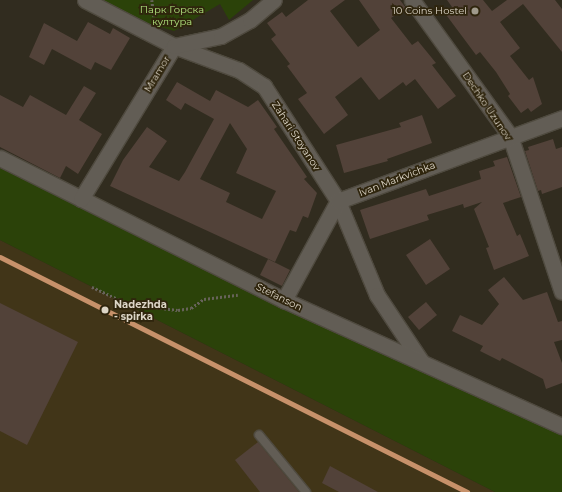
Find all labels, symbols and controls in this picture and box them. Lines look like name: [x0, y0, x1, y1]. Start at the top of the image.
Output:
park label: Парк Горска култура: [140, 3, 204, 26]
place label: 10 Coins Hostel: [392, 5, 467, 17]
marker: 10 Coins Hostel: [470, 6, 480, 16]
street label: Mramor: [142, 54, 172, 94]
street label: Dechko Uzunov: [460, 70, 514, 142]
street label: Zahari Stoyanov: [269, 99, 323, 173]
street label: Ivan Markvichka: [357, 159, 437, 199]
street label: Stefanson: [254, 281, 304, 313]
place label: Nadezhda - spirka: [114, 298, 167, 322]
marker: Nadezhda - spirka: [98, 303, 112, 317]

